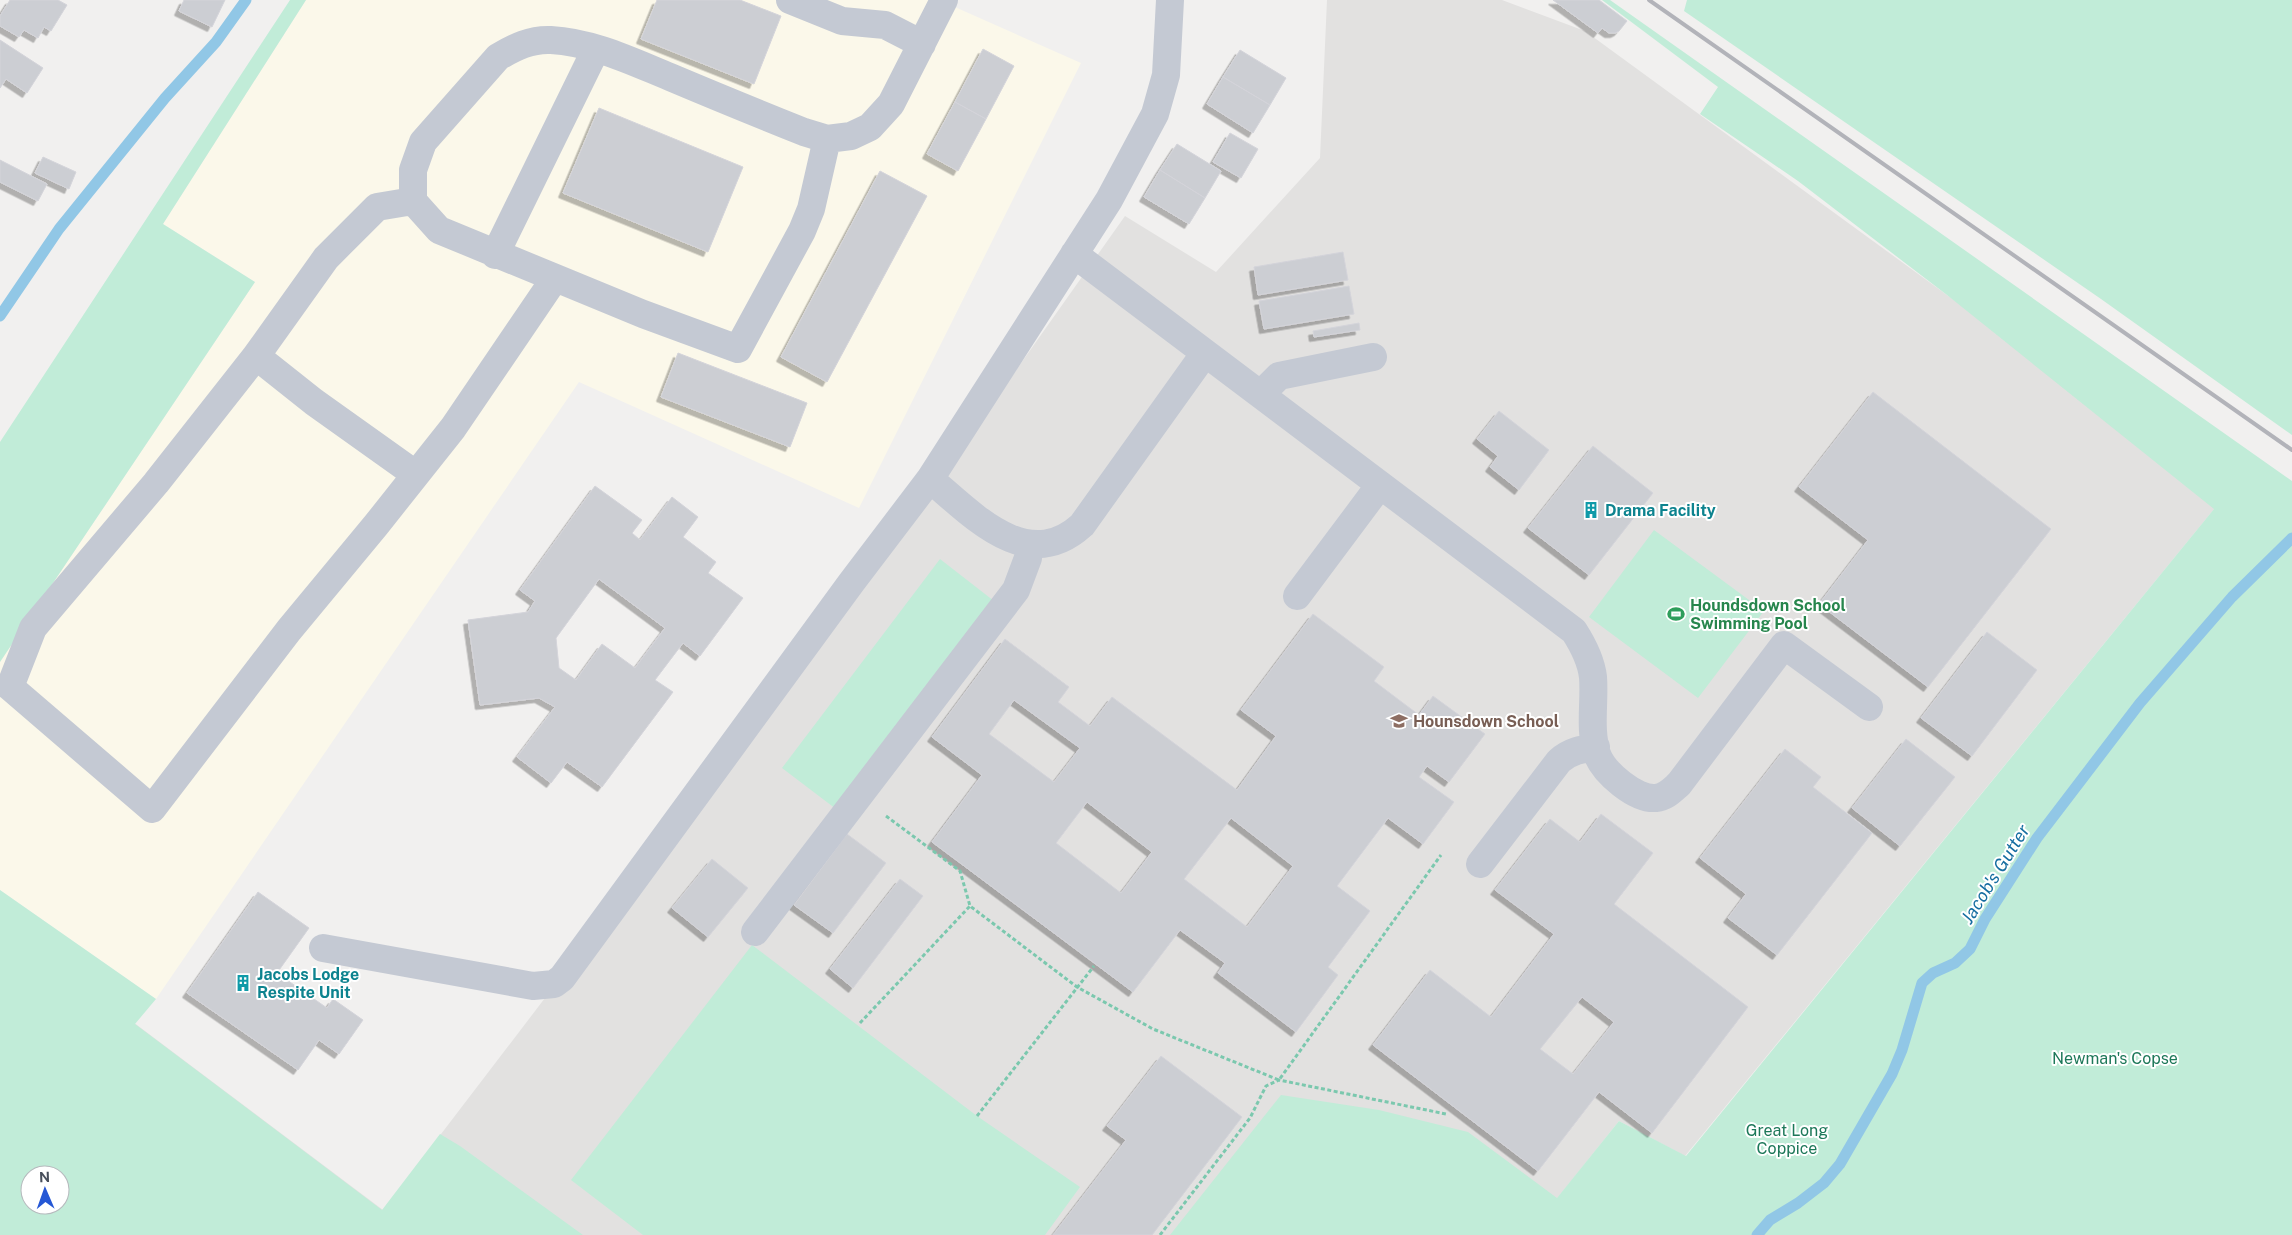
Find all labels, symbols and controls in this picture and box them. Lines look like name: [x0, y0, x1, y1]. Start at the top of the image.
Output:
building icon: Drama Facility: [1581, 500, 1601, 520]
place label: Drama Facility: [1605, 501, 1716, 520]
place label: Houndsdown School Swimming Pool: [1690, 596, 1846, 633]
sports icon: Houndsdown School Swimming Pool: [1666, 604, 1686, 624]
school or university icon: Hounsdown School: [1389, 711, 1409, 731]
place label: Hounsdown School: [1413, 712, 1559, 731]
water label: Jacob's Gutter: [1956, 820, 2034, 927]
place label: Jacobs Lodge Respite Unit: [257, 965, 359, 1002]
building icon: Jacobs Lodge Respite Unit: [233, 973, 253, 993]
park label: Newman's Copse: [2052, 1049, 2178, 1068]
park label: Great Long Coppice: [1746, 1121, 1828, 1158]
north arrow: [20, 1165, 70, 1215]
text: N: [39, 1169, 50, 1185]

